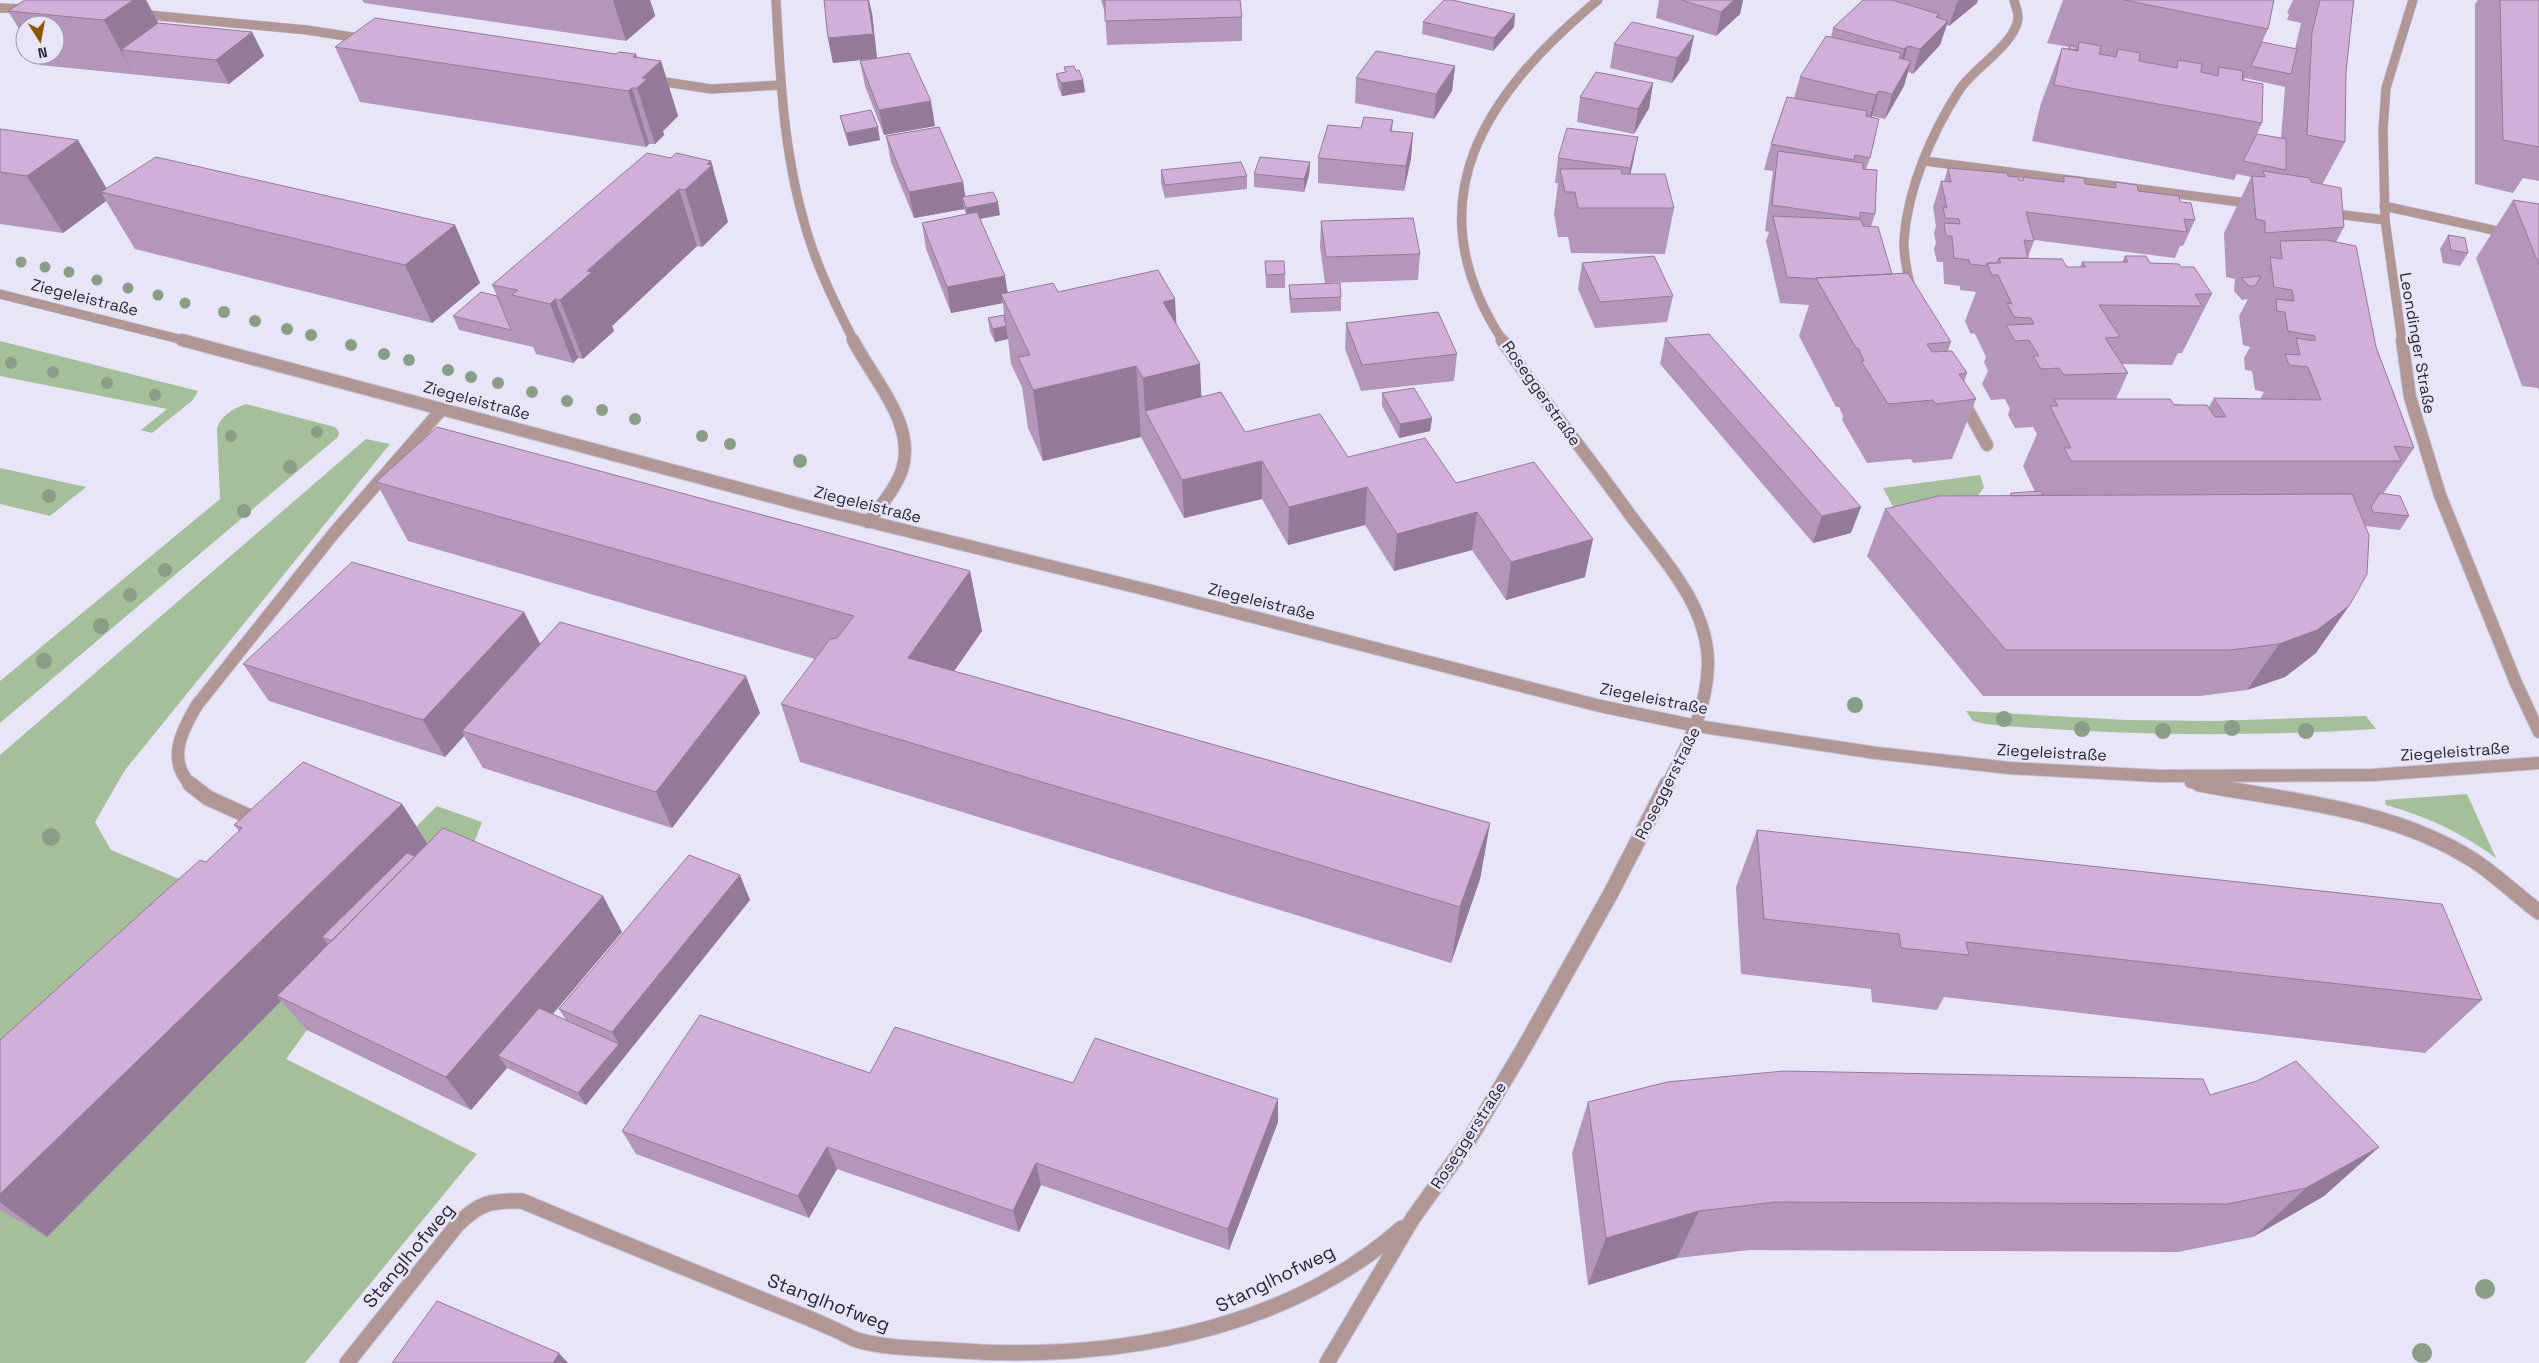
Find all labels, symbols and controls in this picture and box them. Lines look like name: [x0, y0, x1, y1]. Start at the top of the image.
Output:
north arrow: [15, 15, 65, 65]
text: N: [36, 43, 49, 62]
street label: Leondinger Straße: [2395, 271, 2440, 416]
street label: Ziegeleistraße: [29, 274, 141, 321]
street label: Roseggerstraße: [1497, 337, 1586, 450]
street label: Ziegeleistraße: [421, 376, 533, 425]
street label: Ziegeleistraße: [812, 481, 924, 528]
street label: Ziegeleistraße: [1206, 578, 1318, 625]
street label: Ziegeleistraße: [1598, 678, 1710, 719]
street label: Roseggerstraße: [1630, 723, 1705, 843]
street label: Ziegeleistraße: [2400, 737, 2511, 766]
street label: Ziegeleistraße: [1997, 739, 2107, 766]
street label: Roseggerstraße: [1426, 1078, 1511, 1193]
street label: Stanglhofweg: [357, 1198, 460, 1313]
street label: Stanglhofweg: [1211, 1239, 1339, 1318]
street label: Stanglhofweg: [764, 1268, 894, 1337]

